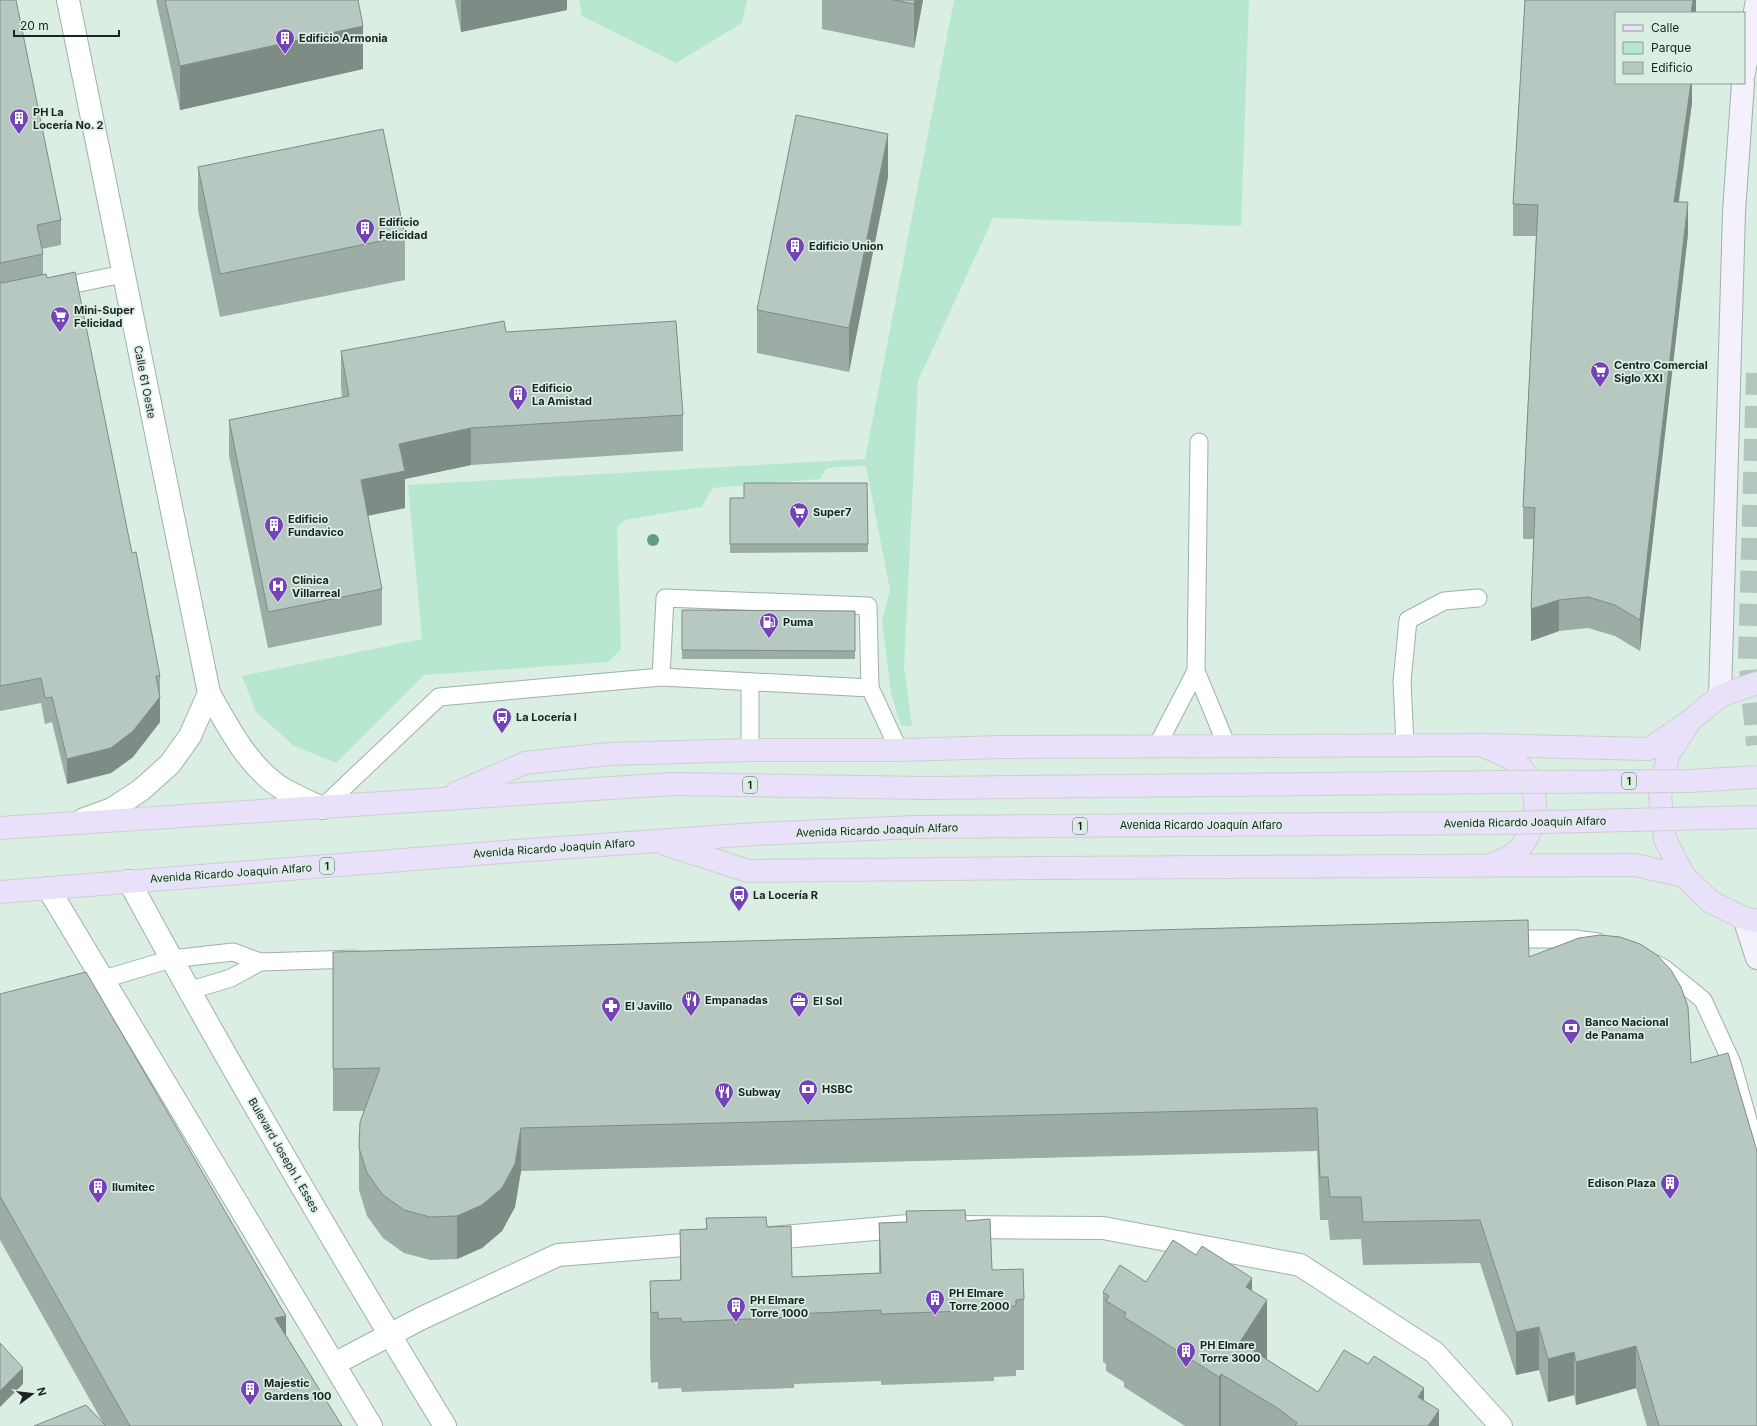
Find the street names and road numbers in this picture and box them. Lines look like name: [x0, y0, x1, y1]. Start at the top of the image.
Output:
street label: Calle 61 Oeste: [131, 344, 159, 420]
road number: 1: [1622, 773, 1636, 789]
road number: 1: [743, 777, 757, 793]
street label: Avenida Ricardo Joaquín Alfaro: [1444, 814, 1607, 830]
road number: 1: [1073, 818, 1087, 834]
street label: Avenida Ricardo Joaquín Alfaro: [1120, 818, 1283, 832]
street label: Avenida Ricardo Joaquín Alfaro: [795, 820, 959, 840]
street label: Avenida Ricardo Joaquín Alfaro: [472, 835, 636, 861]
road number: 1: [320, 858, 334, 874]
street label: Avenida Ricardo Joaquín Alfaro: [149, 860, 313, 886]
street label: Bulevard Joseph I. Esses: [246, 1095, 323, 1215]

